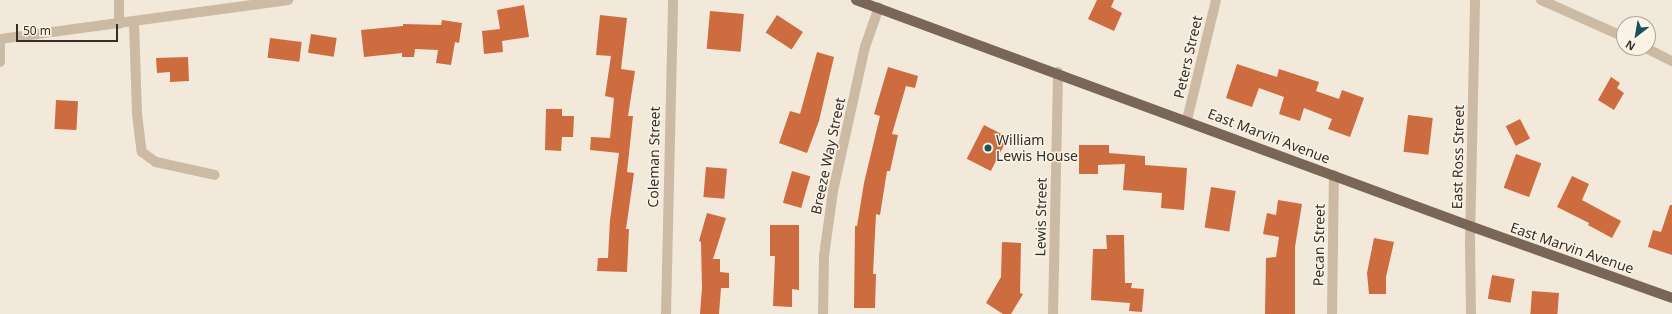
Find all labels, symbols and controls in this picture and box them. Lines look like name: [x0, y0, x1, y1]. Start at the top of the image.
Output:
street label: Peters Street: [1170, 14, 1206, 100]
scale bar: [18, 16, 120, 42]
north arrow: [1616, 16, 1656, 56]
text: 50 m: [23, 22, 51, 39]
text: N: [1622, 37, 1638, 55]
street label: Breeze Way Street: [807, 96, 849, 216]
street label: East Marvin Avenue: [1206, 105, 1332, 167]
street label: East Ross Street: [1449, 105, 1467, 209]
street label: Coleman Street: [645, 106, 663, 208]
place label: William Lewis House: [996, 132, 1078, 164]
marker: William Lewis House: [983, 143, 993, 153]
street label: Lewis Street: [1032, 177, 1050, 257]
street label: Pecan Street: [1310, 204, 1328, 286]
street label: East Marvin Avenue: [1508, 219, 1636, 277]

